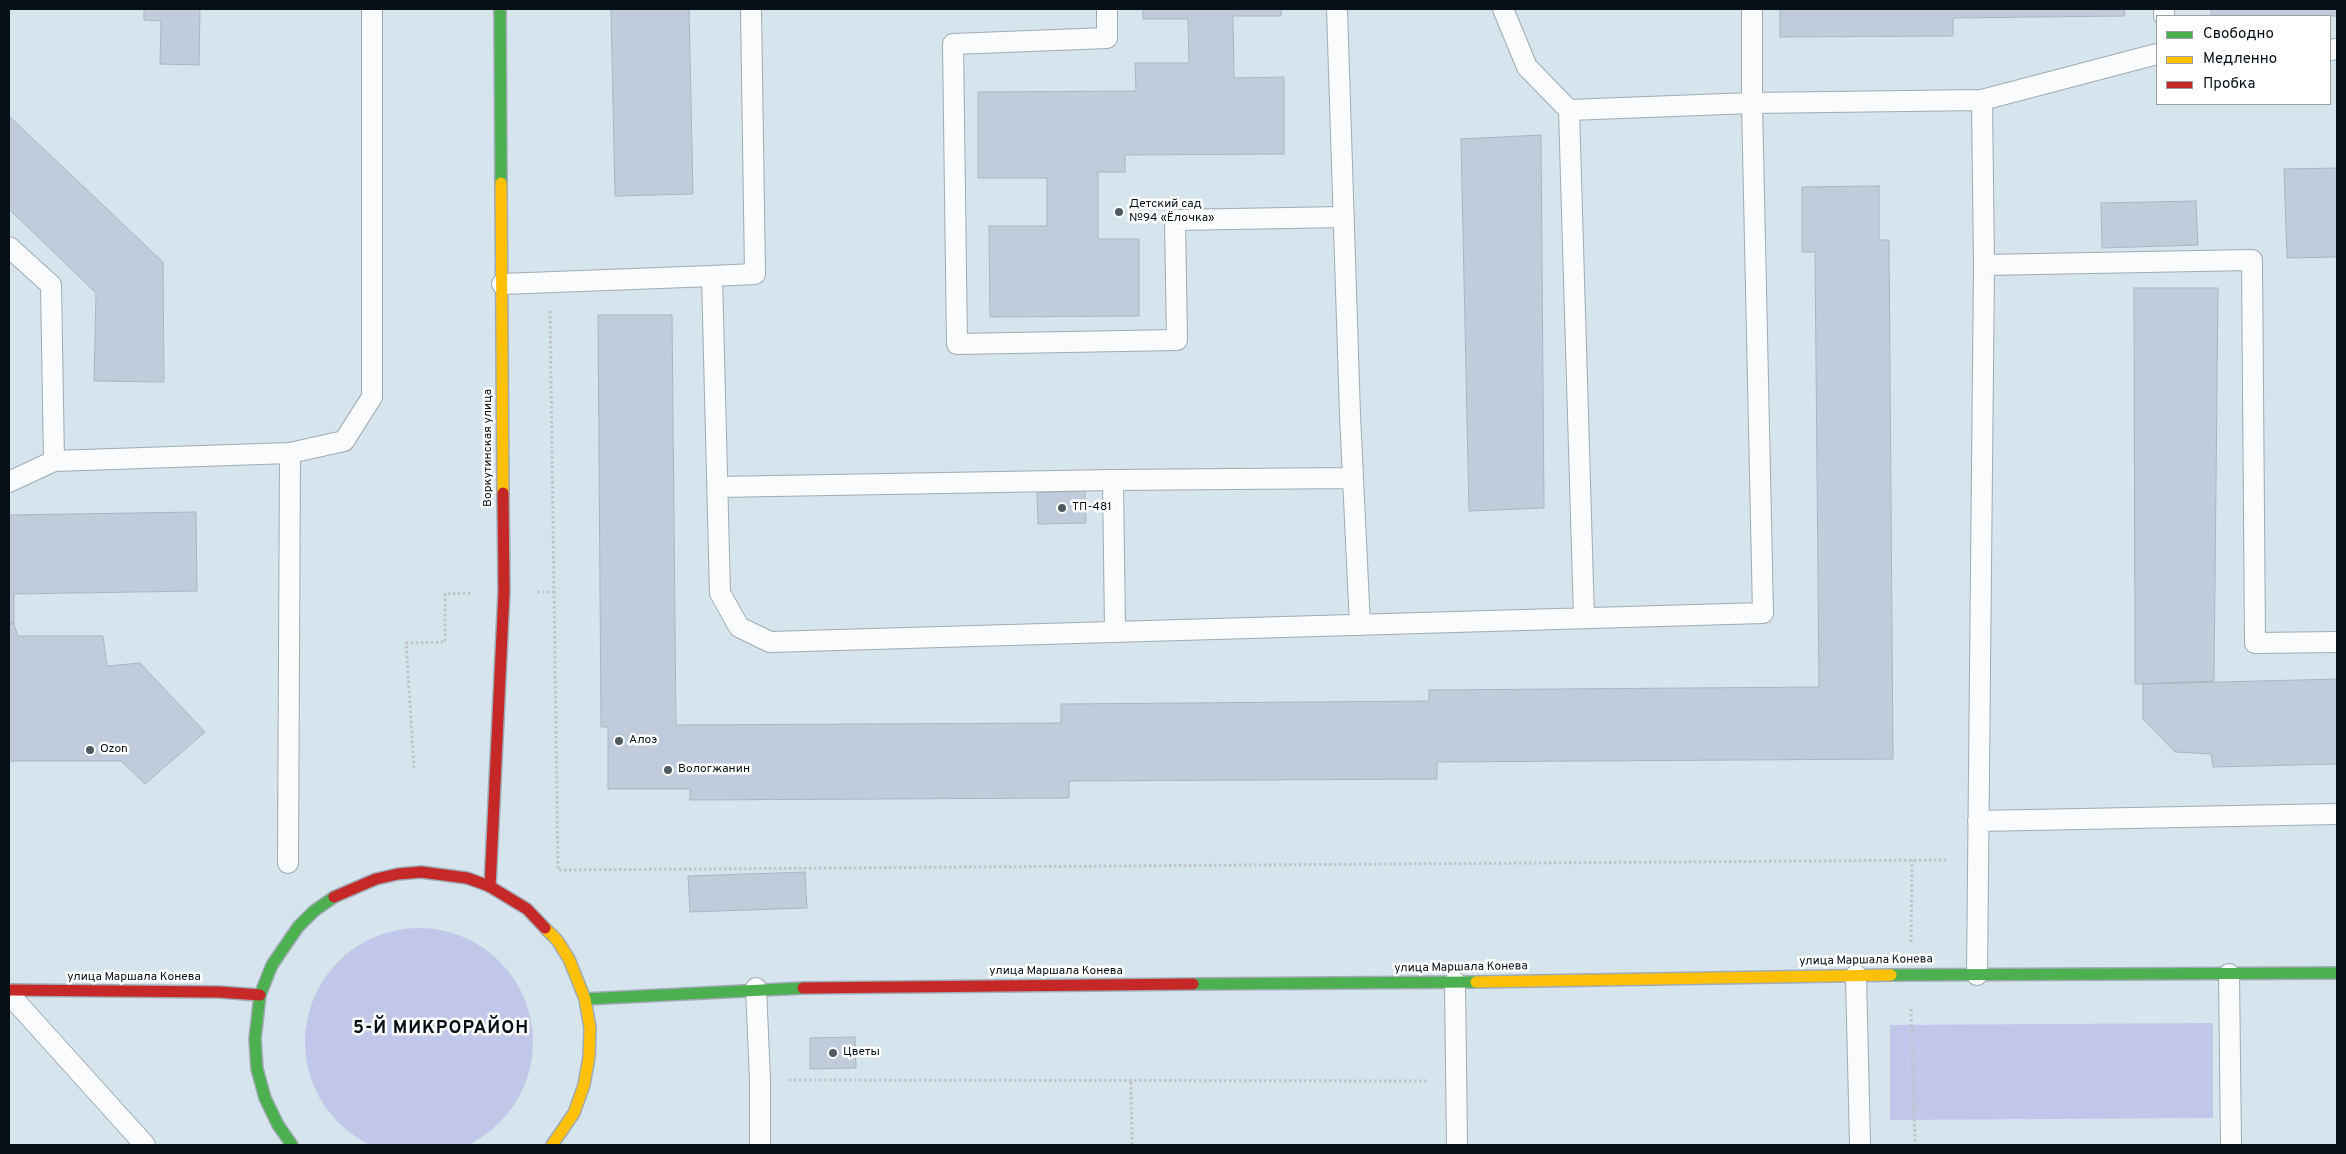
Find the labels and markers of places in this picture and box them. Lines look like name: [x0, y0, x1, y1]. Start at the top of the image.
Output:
place label: Детский сад №94 «Ёлочка»: [1129, 198, 1214, 226]
marker: Детский сад №94 «Ёлочка»: [1113, 206, 1125, 218]
place label: ТП-481: [1072, 501, 1112, 515]
marker: ТП-481: [1056, 502, 1068, 514]
place label: Алоэ: [629, 734, 657, 748]
marker: Алоэ: [613, 735, 625, 747]
place label: Ozon: [100, 743, 128, 757]
marker: Ozon: [84, 744, 96, 756]
place label: Вологжанин: [678, 763, 750, 777]
marker: Вологжанин: [662, 764, 674, 776]
place label: Цветы: [843, 1046, 880, 1060]
marker: Цветы: [827, 1047, 839, 1059]

